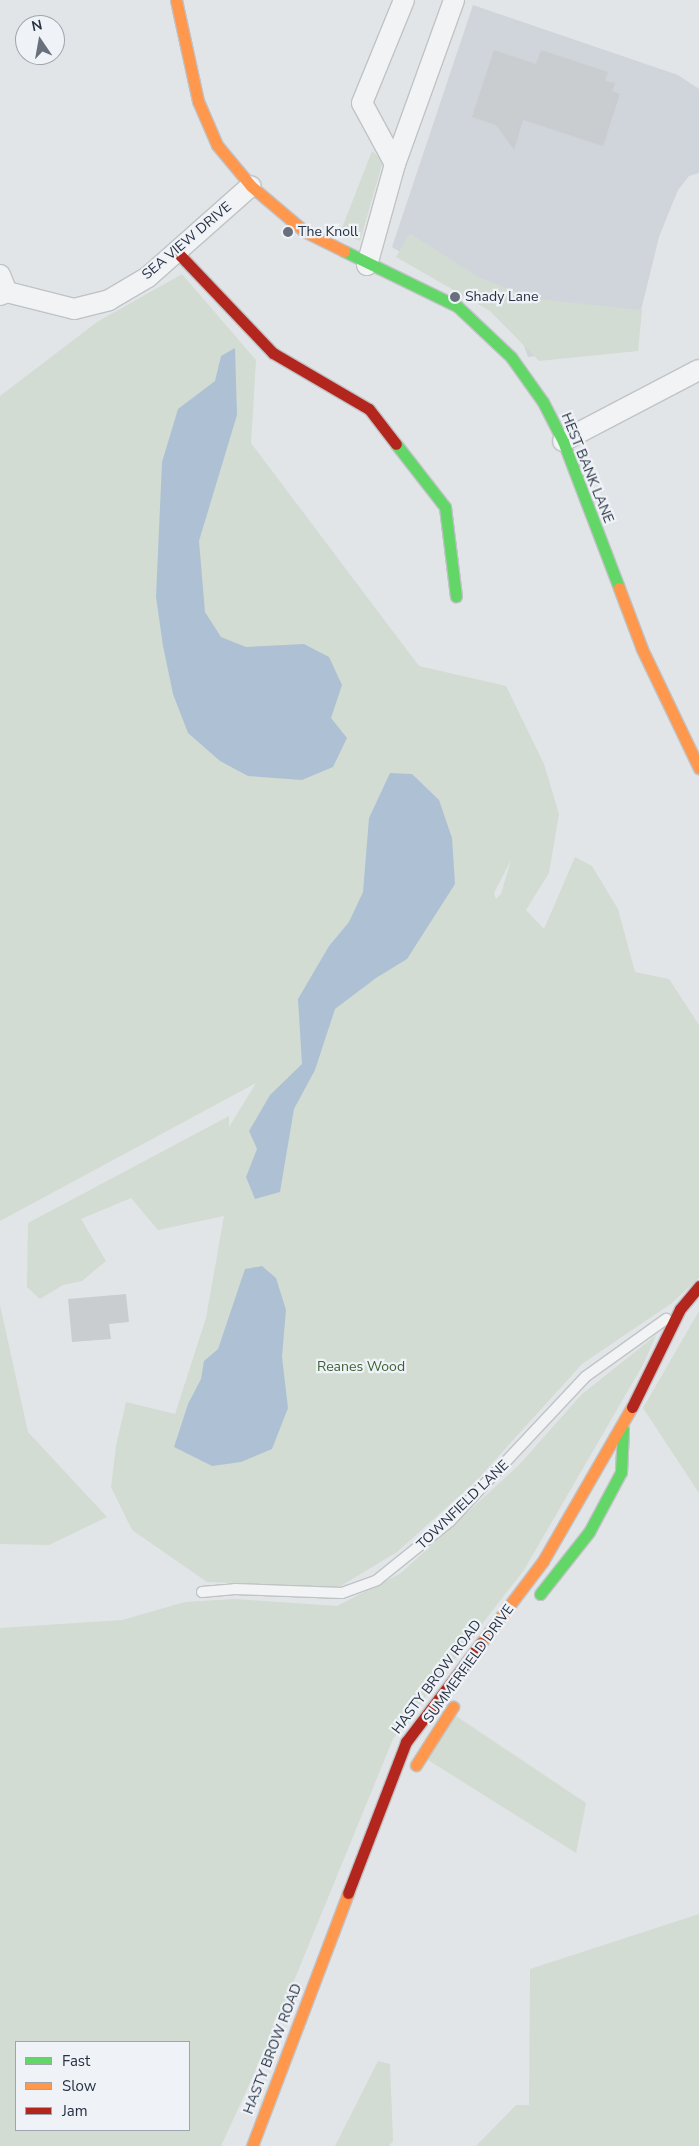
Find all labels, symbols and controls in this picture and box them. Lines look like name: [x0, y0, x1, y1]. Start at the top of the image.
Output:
north arrow: [15, 15, 65, 65]
text: N: [30, 15, 44, 36]
street label: SEA VIEW DRIVE: [139, 199, 235, 283]
place label: The Knoll: [298, 224, 358, 240]
marker: The Knoll: [282, 226, 294, 238]
place label: Shady Lane: [465, 289, 538, 305]
marker: Shady Lane: [449, 291, 461, 303]
street label: HEST BANK LANE: [557, 410, 617, 526]
park label: Reanes Wood: [317, 1359, 405, 1375]
street label: TOWNFIELD LANE: [414, 1457, 512, 1553]
street label: SUMMERFIELD DRIVE: [420, 1601, 518, 1727]
street label: HASTY BROW ROAD: [389, 1617, 485, 1737]
street label: HASTY BROW ROAD: [240, 1981, 306, 2117]
legend: [15, 2041, 190, 2131]
text: Fast: [62, 2051, 90, 2071]
text: Slow: [62, 2076, 96, 2096]
text: Jam: [62, 2101, 88, 2121]

